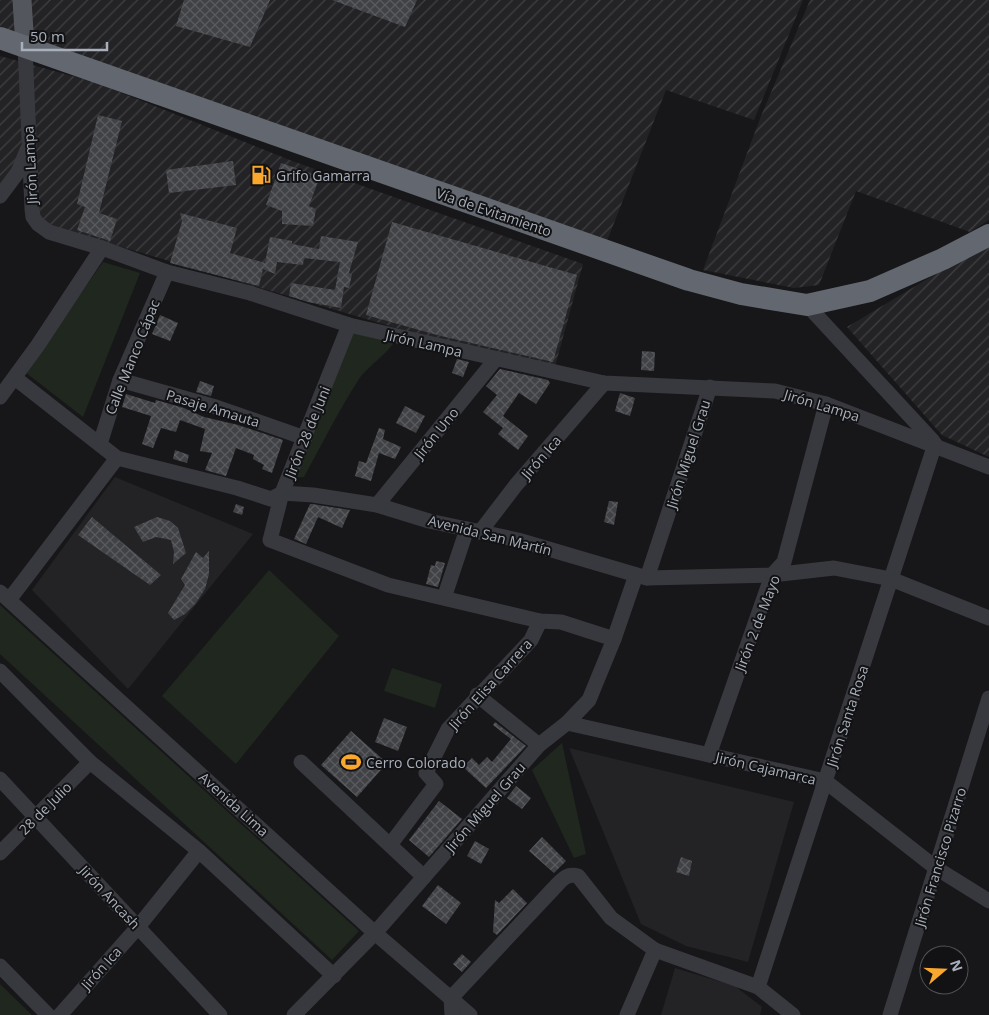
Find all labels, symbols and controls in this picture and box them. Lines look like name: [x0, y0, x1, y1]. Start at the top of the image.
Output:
scale bar: [22, 20, 108, 52]
text: 50 m: [30, 26, 65, 46]
street label: Jirón Lampa: [18, 126, 42, 206]
fuel station icon: Grifo Gamarra: [250, 164, 272, 186]
place label: Grifo Gamarra: [276, 166, 370, 185]
street label: Vía de Evitamiento: [434, 183, 554, 241]
street label: Calle Manco Cápac: [100, 296, 164, 417]
street label: Jirón Lampa: [382, 325, 464, 361]
street label: Jirón 28 de Juni: [279, 383, 334, 483]
street label: Jirón Lampa: [780, 384, 862, 425]
street label: Pasaje Amauta: [164, 385, 262, 431]
street label: Jirón Miguel Grau: [661, 397, 715, 513]
street label: Jirón Uno: [408, 403, 463, 464]
street label: Jirón Ica: [515, 431, 565, 484]
street label: Avenida San Martín: [426, 510, 554, 560]
street label: Jirón 2 de Mayo: [729, 572, 784, 675]
street label: Jirón Elisa Carrera: [443, 635, 536, 735]
street label: Jirón Santa Rosa: [821, 663, 872, 771]
street label: Jirón Cajamarca: [712, 747, 818, 789]
sports icon: Cerro Colorado: [340, 751, 362, 773]
place label: Cerro Colorado: [366, 753, 466, 772]
street label: Jirón Miguel Grau: [439, 758, 529, 857]
street label: Avenida Lima: [195, 768, 273, 840]
street label: 28 de Julio: [14, 777, 76, 839]
street label: Jirón Francisco Pizarro: [909, 785, 970, 931]
street label: Jirón Ancash: [74, 859, 145, 933]
street label: Jirón Ica: [75, 942, 125, 995]
north arrow: [919, 945, 969, 995]
text: N: [946, 957, 968, 974]

